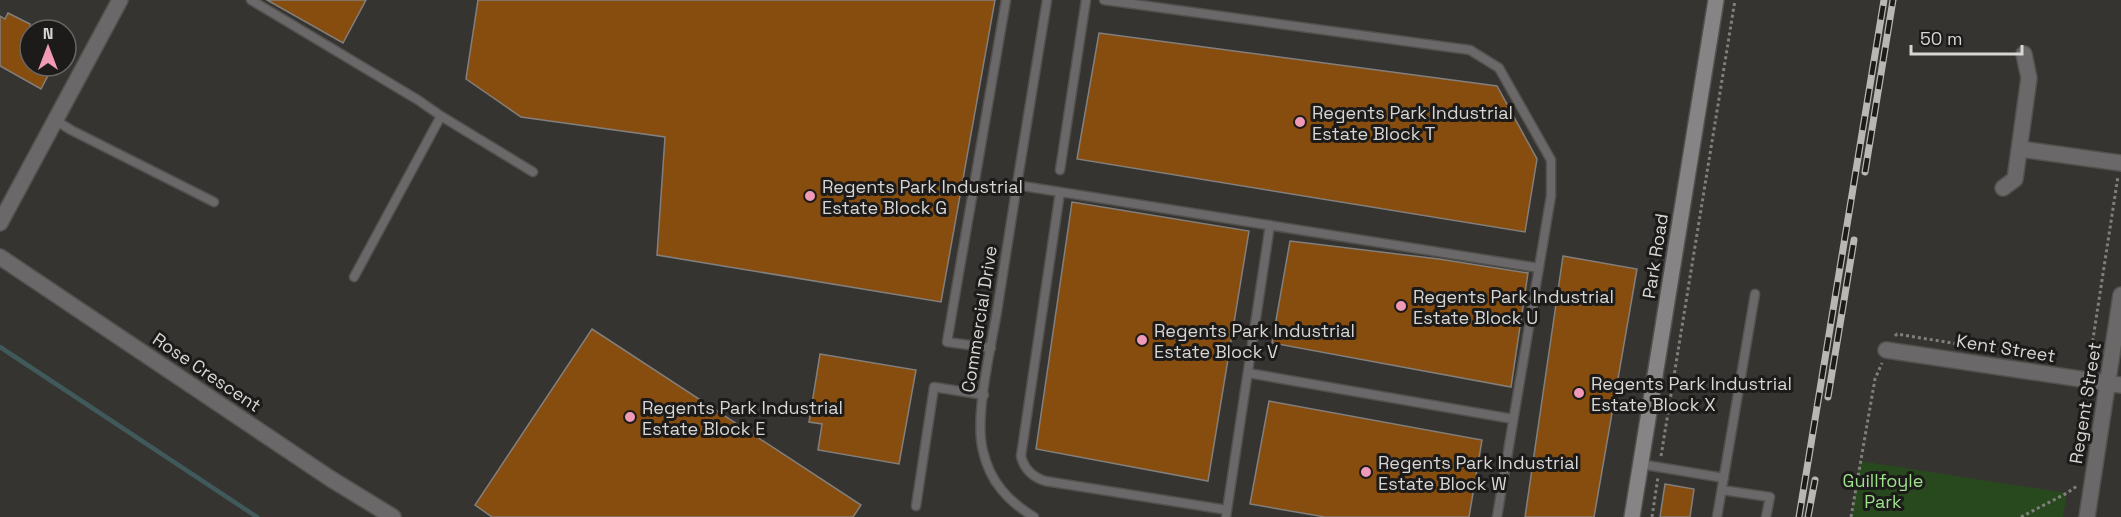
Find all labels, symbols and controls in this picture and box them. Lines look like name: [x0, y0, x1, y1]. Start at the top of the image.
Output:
north arrow: [18, 18, 78, 78]
scale bar: [1911, 18, 2022, 56]
text: N: [43, 23, 53, 44]
text: 50 m: [1920, 27, 1962, 50]
place label: Regents Park Industrial Estate Block T: [1312, 101, 1513, 145]
marker: Regents Park Industrial Estate Block T: [1293, 115, 1307, 129]
place label: Regents Park Industrial Estate Block G: [822, 175, 1023, 219]
marker: Regents Park Industrial Estate Block G: [803, 189, 817, 203]
street label: Park Road: [1637, 212, 1673, 300]
street label: Commercial Drive: [956, 244, 1002, 394]
place label: Regents Park Industrial Estate Block U: [1413, 285, 1614, 329]
marker: Regents Park Industrial Estate Block U: [1394, 299, 1408, 313]
place label: Regents Park Industrial Estate Block V: [1154, 319, 1355, 363]
street label: Rose Crescent: [148, 327, 266, 417]
street label: Kent Street: [1955, 329, 2057, 367]
marker: Regents Park Industrial Estate Block V: [1135, 333, 1149, 347]
street label: Regent Street: [2064, 340, 2106, 466]
place label: Regents Park Industrial Estate Block X: [1591, 372, 1792, 416]
marker: Regents Park Industrial Estate Block X: [1572, 386, 1586, 400]
place label: Regents Park Industrial Estate Block E: [642, 396, 843, 440]
marker: Regents Park Industrial Estate Block E: [623, 410, 637, 424]
place label: Regents Park Industrial Estate Block W: [1378, 451, 1579, 495]
marker: Regents Park Industrial Estate Block W: [1359, 465, 1373, 479]
park label: Guillfoyle Park: [1843, 469, 1923, 513]

